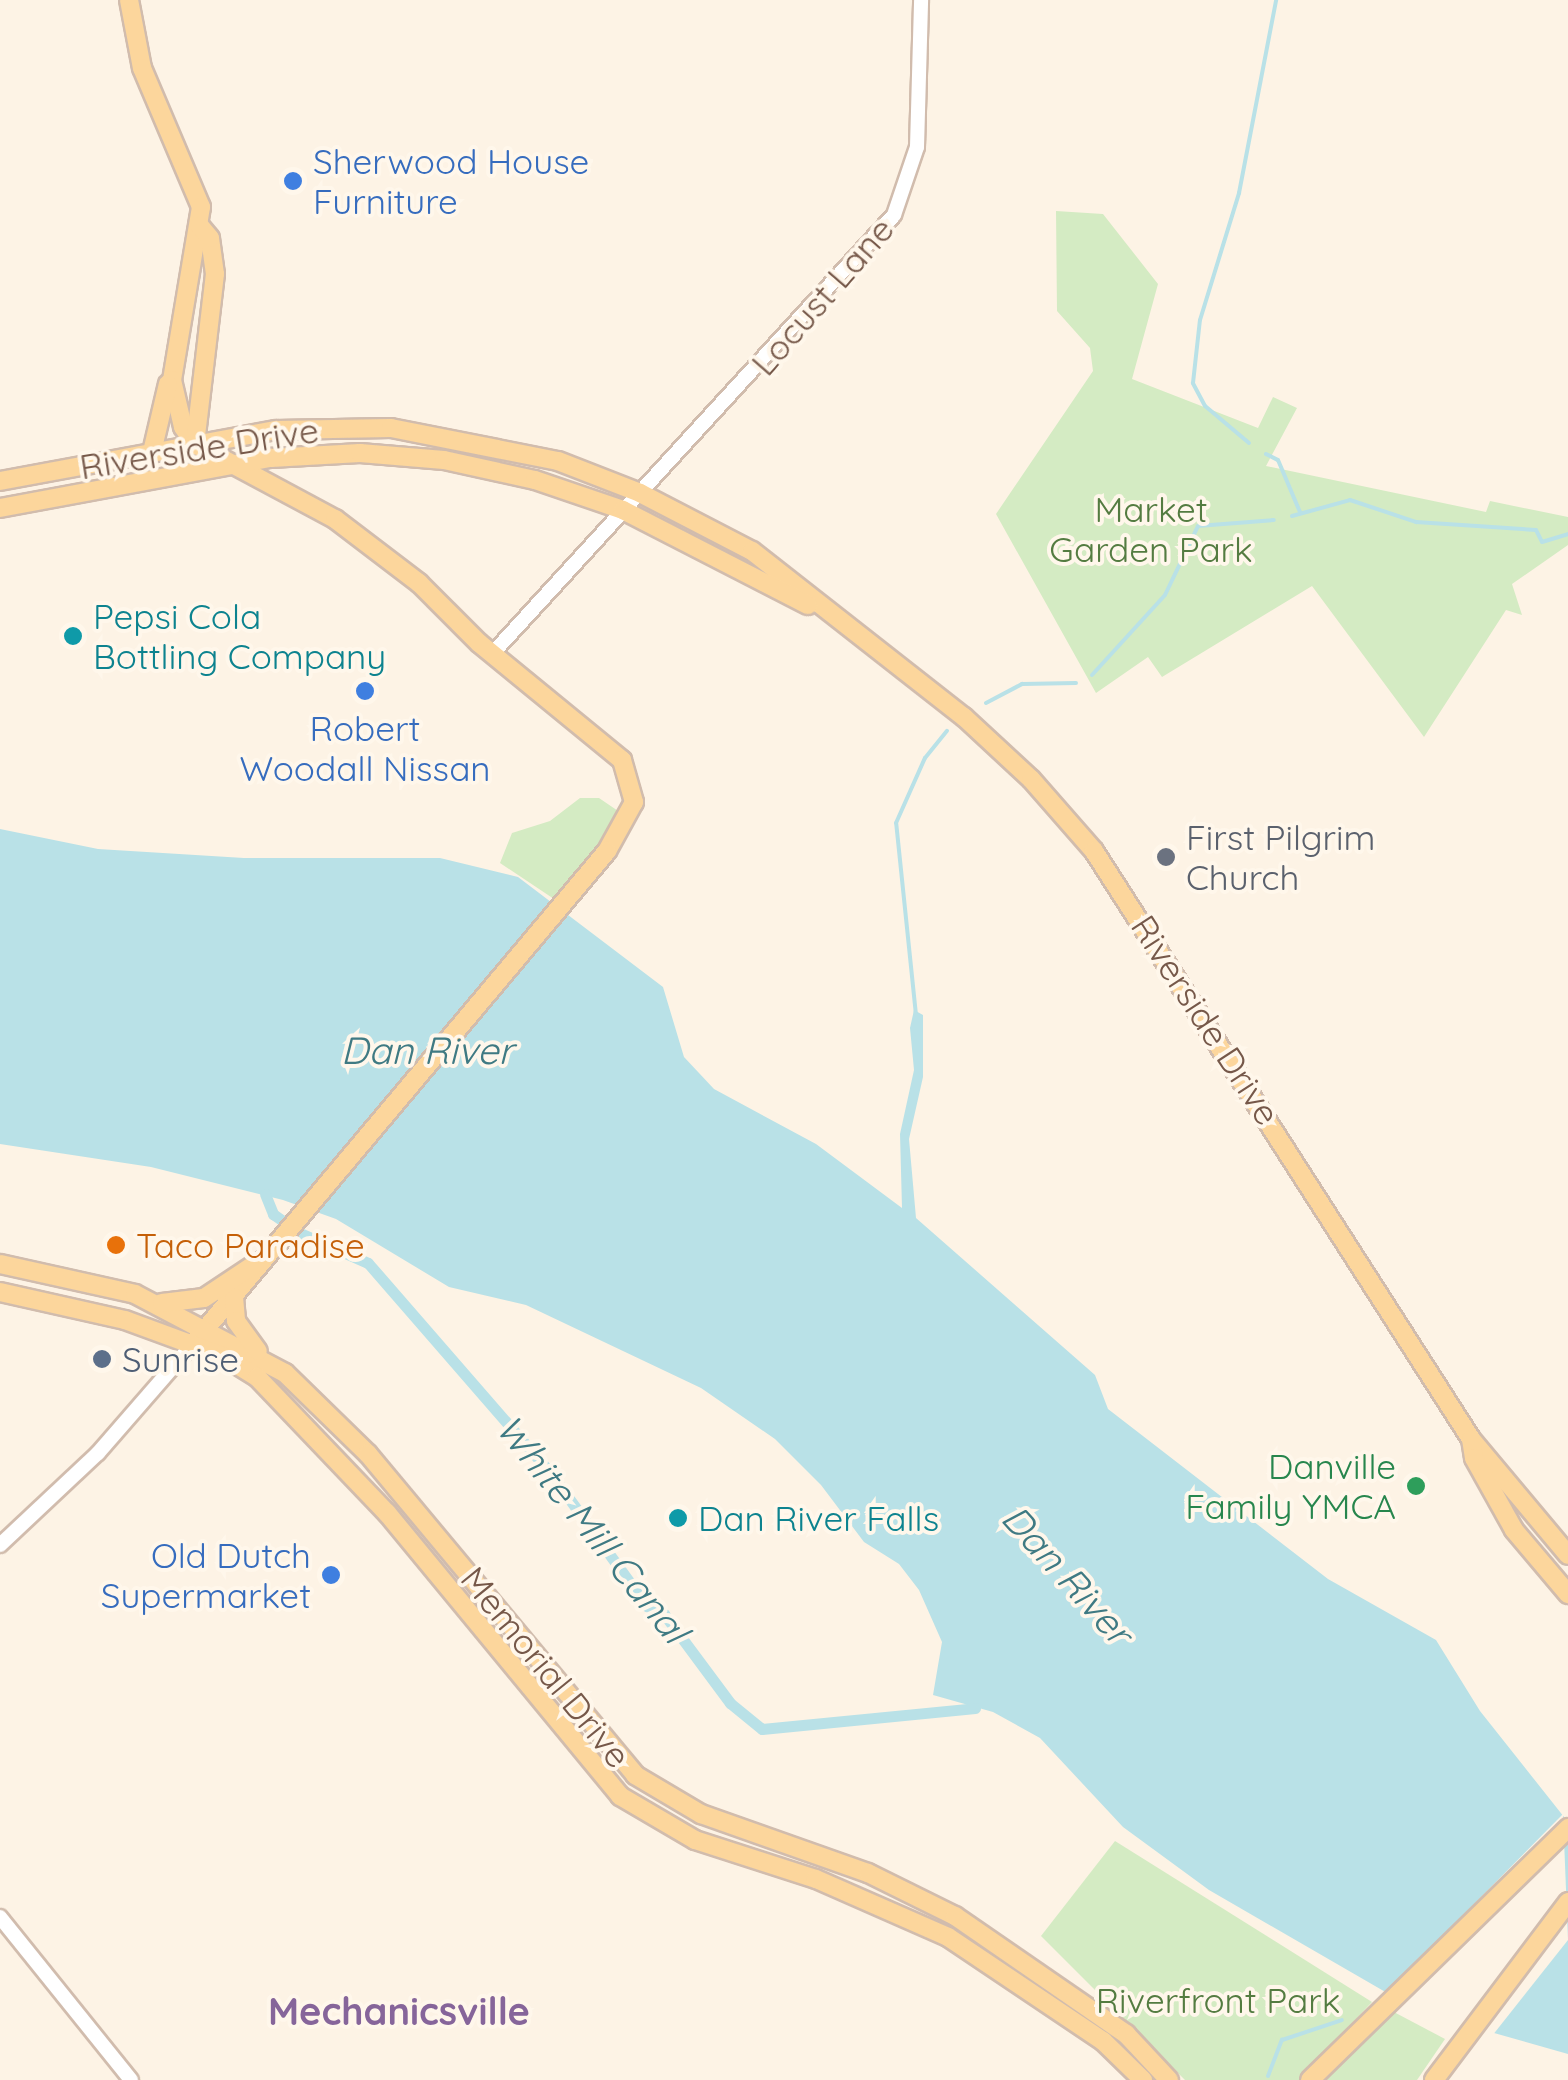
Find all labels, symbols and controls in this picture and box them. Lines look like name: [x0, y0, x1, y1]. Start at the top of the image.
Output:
place label: Sherwood House Furniture: [313, 140, 589, 222]
marker: Sherwood House Furniture: [282, 170, 304, 192]
street label: Locust Lane: [742, 208, 902, 384]
street label: Riverside Drive: [77, 408, 321, 488]
park label: Market Garden Park: [1049, 488, 1253, 570]
place label: Pepsi Cola Bottling Company: [93, 595, 386, 677]
marker: Pepsi Cola Bottling Company: [62, 625, 84, 647]
marker: Robert Woodall Nissan: [354, 680, 376, 702]
place label: Robert Woodall Nissan: [239, 707, 491, 789]
place label: First Pilgrim Church: [1186, 816, 1375, 898]
marker: First Pilgrim Church: [1155, 846, 1177, 868]
street label: Riverside Drive: [1123, 907, 1289, 1133]
water label: Dan River: [341, 1028, 513, 1074]
place label: Taco Paradise: [136, 1224, 365, 1266]
marker: Taco Paradise: [105, 1234, 127, 1256]
place label: Sunrise: [122, 1338, 239, 1380]
marker: Sunrise: [91, 1348, 113, 1370]
water label: White Mill Canal: [486, 1406, 698, 1652]
place label: Danville Family YMCA: [1185, 1445, 1396, 1527]
marker: Danville Family YMCA: [1405, 1475, 1427, 1497]
water label: Dan River: [992, 1496, 1142, 1654]
place label: Dan River Falls: [698, 1497, 939, 1539]
marker: Dan River Falls: [667, 1507, 689, 1529]
place label: Old Dutch Supermarket: [101, 1534, 311, 1616]
street label: Memorial Drive: [452, 1558, 640, 1776]
marker: Old Dutch Supermarket: [320, 1564, 342, 1586]
park label: Riverfront Park: [1096, 1979, 1340, 2021]
district label: Mechanicsville: [268, 1989, 530, 2035]

